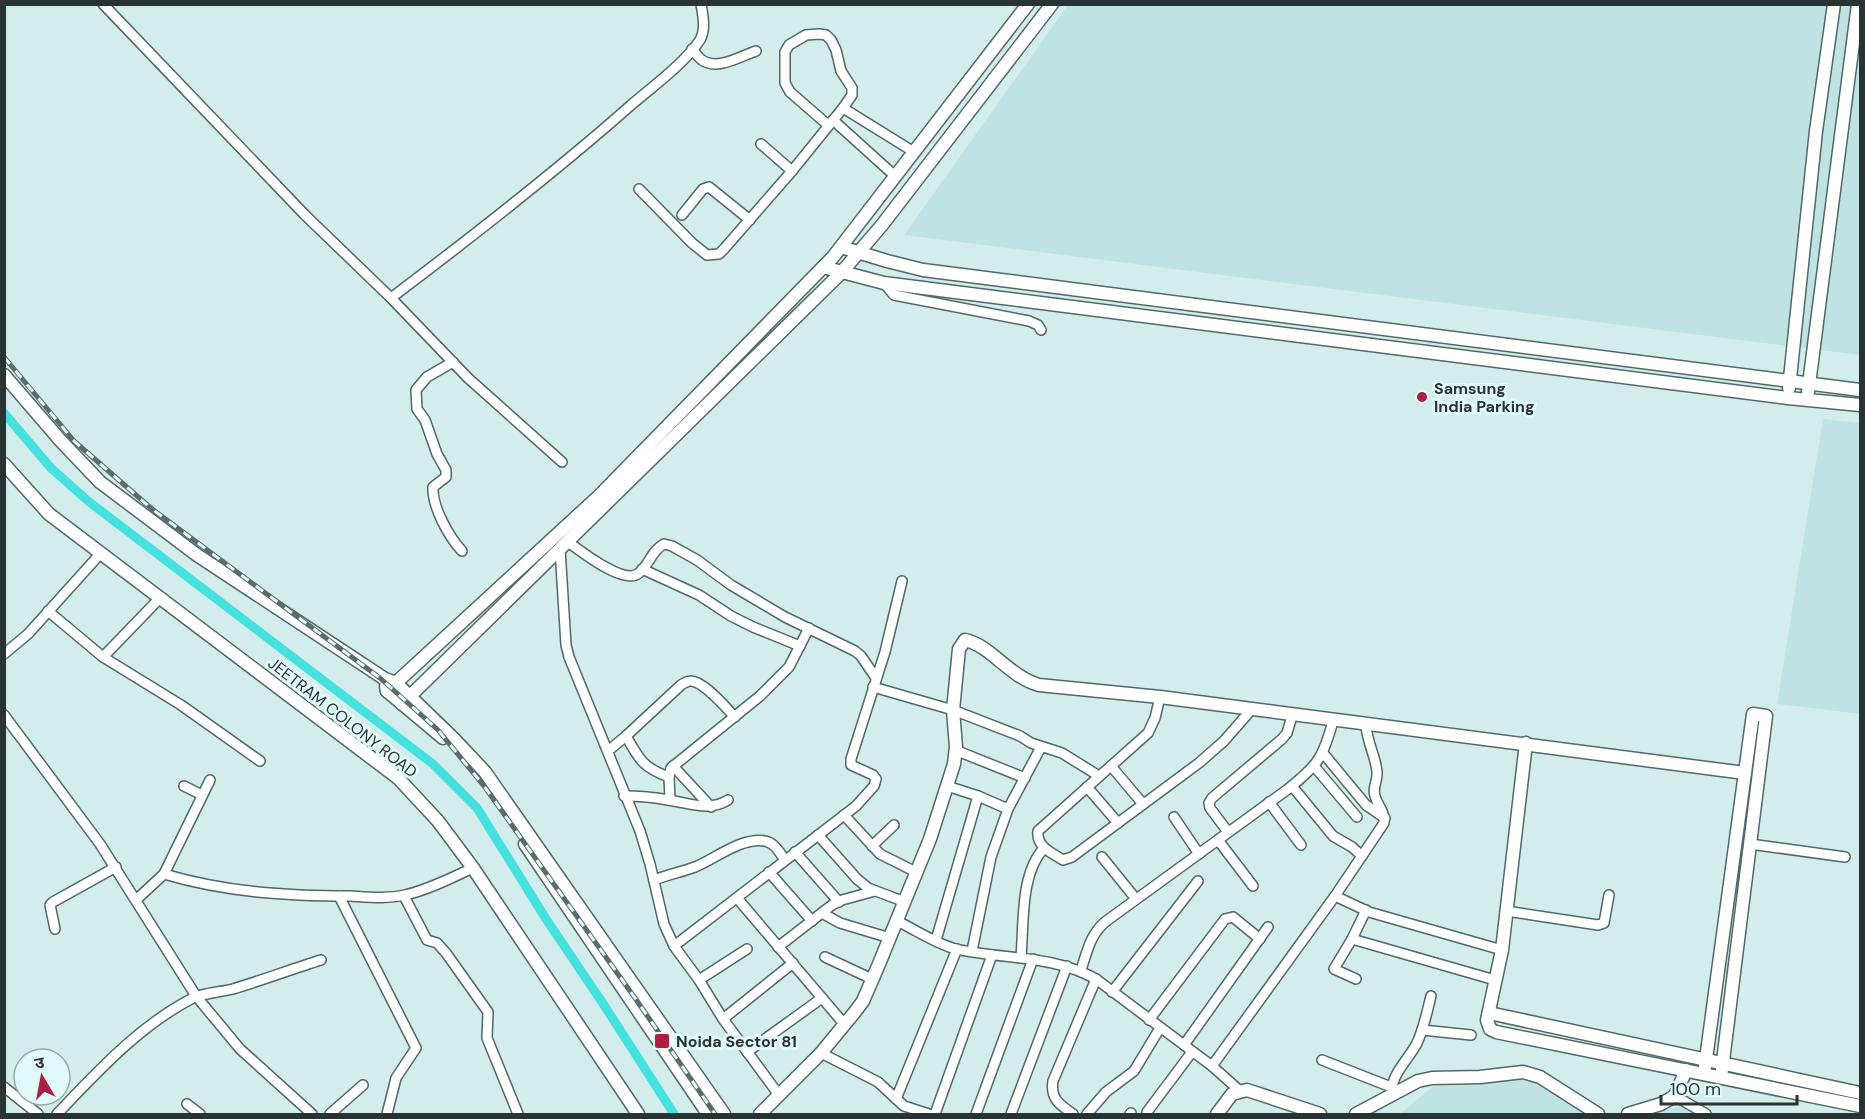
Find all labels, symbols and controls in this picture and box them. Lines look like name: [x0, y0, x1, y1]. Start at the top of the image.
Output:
place label: Samsung India Parking: [1434, 378, 1534, 417]
marker: Samsung India Parking: [1415, 390, 1429, 404]
street label: JEETRAM COLONY ROAD: [264, 653, 422, 782]
place label: Noida Sector 81: [676, 1031, 797, 1052]
marker: Noida Sector 81: [653, 1032, 671, 1050]
north arrow: [12, 1047, 72, 1107]
text: उ: [33, 1051, 47, 1074]
scale bar: [1661, 1068, 1798, 1106]
text: 100 m: [1670, 1077, 1721, 1101]

